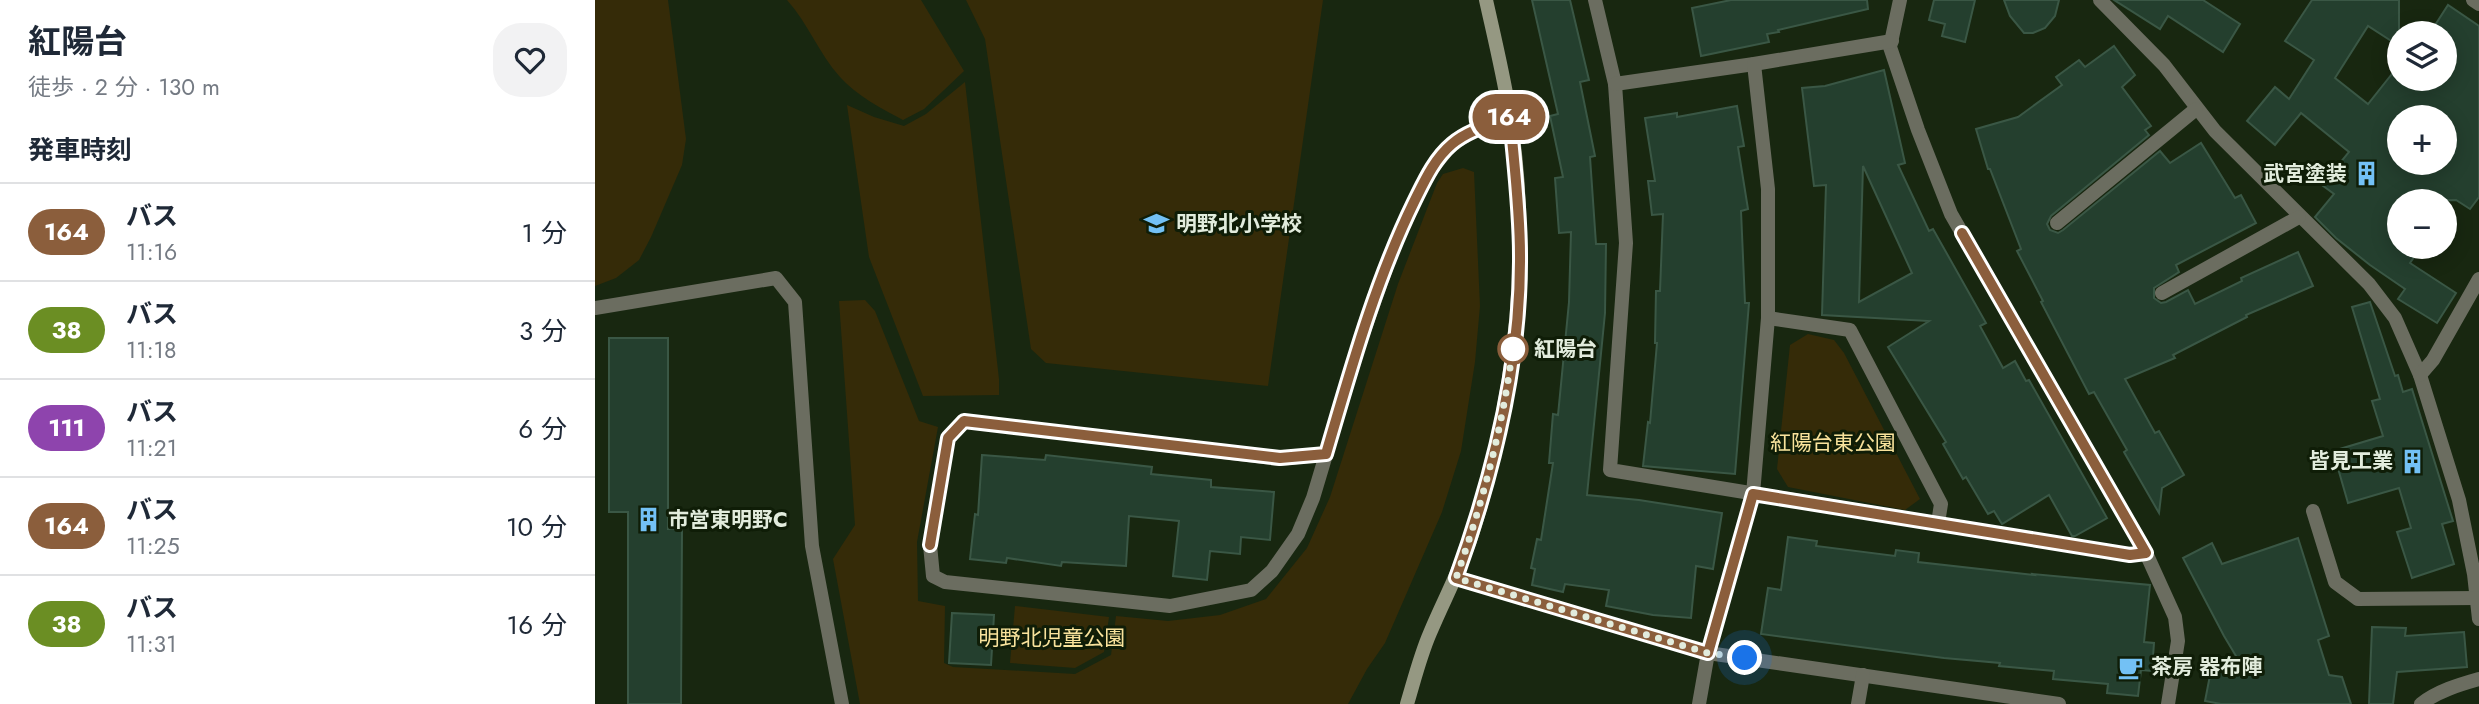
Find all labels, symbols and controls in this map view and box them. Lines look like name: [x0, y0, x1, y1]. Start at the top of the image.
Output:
text: 紅陽台: [28, 18, 127, 65]
map controls: [2387, 21, 2457, 259]
button: layers: [2387, 21, 2457, 91]
button: heart: [493, 23, 567, 97]
text: 徒歩 · 2 分 · 130 m: [28, 70, 220, 104]
line badge: 164: [1469, 94, 1549, 140]
text: 164: [1486, 99, 1532, 134]
button: +: [2387, 105, 2457, 175]
text: 発車時刻: [28, 131, 132, 169]
place label: 武宮塗装: [2263, 159, 2347, 189]
building icon: 武宮塗装: [2353, 160, 2381, 188]
button: −: [2387, 189, 2457, 259]
text: バス: [126, 197, 178, 235]
place label: 明野北小学校: [1176, 209, 1302, 239]
school or university icon: 明野北小学校: [1142, 210, 1170, 238]
text: 164: [44, 214, 89, 249]
text: 1 分: [521, 214, 567, 252]
text: 11:16: [126, 235, 177, 269]
text: バス: [126, 295, 178, 333]
text: 38: [52, 312, 81, 347]
text: 3 分: [519, 312, 567, 350]
text: 11:18: [126, 333, 177, 367]
marker: 紅陽台: [1498, 334, 1528, 364]
place label: 紅陽台: [1534, 334, 1597, 364]
text: バス: [126, 393, 178, 431]
text: 111: [48, 410, 85, 445]
text: 6 分: [518, 410, 567, 448]
park label: 紅陽台東公園: [1770, 428, 1896, 458]
text: 11:21: [126, 431, 177, 465]
place label: 皆見工業: [2309, 446, 2393, 476]
building icon: 皆見工業: [2399, 447, 2427, 475]
text: バス: [126, 491, 178, 529]
place label: 市営東明野C: [668, 505, 788, 535]
building icon: 市営東明野C: [634, 506, 662, 534]
text: 164: [44, 508, 89, 543]
text: 10 分: [506, 508, 567, 546]
text: 11:25: [126, 529, 180, 563]
text: バス: [126, 589, 178, 627]
text: 38: [52, 606, 81, 641]
text: 16 分: [507, 606, 567, 644]
park label: 明野北児童公園: [979, 623, 1126, 653]
text: 11:31: [126, 627, 177, 661]
your location: [1727, 640, 1762, 675]
place label: 茶房 器布陣: [2151, 652, 2262, 682]
cafe icon: 茶房 器布陣: [2117, 653, 2145, 681]

